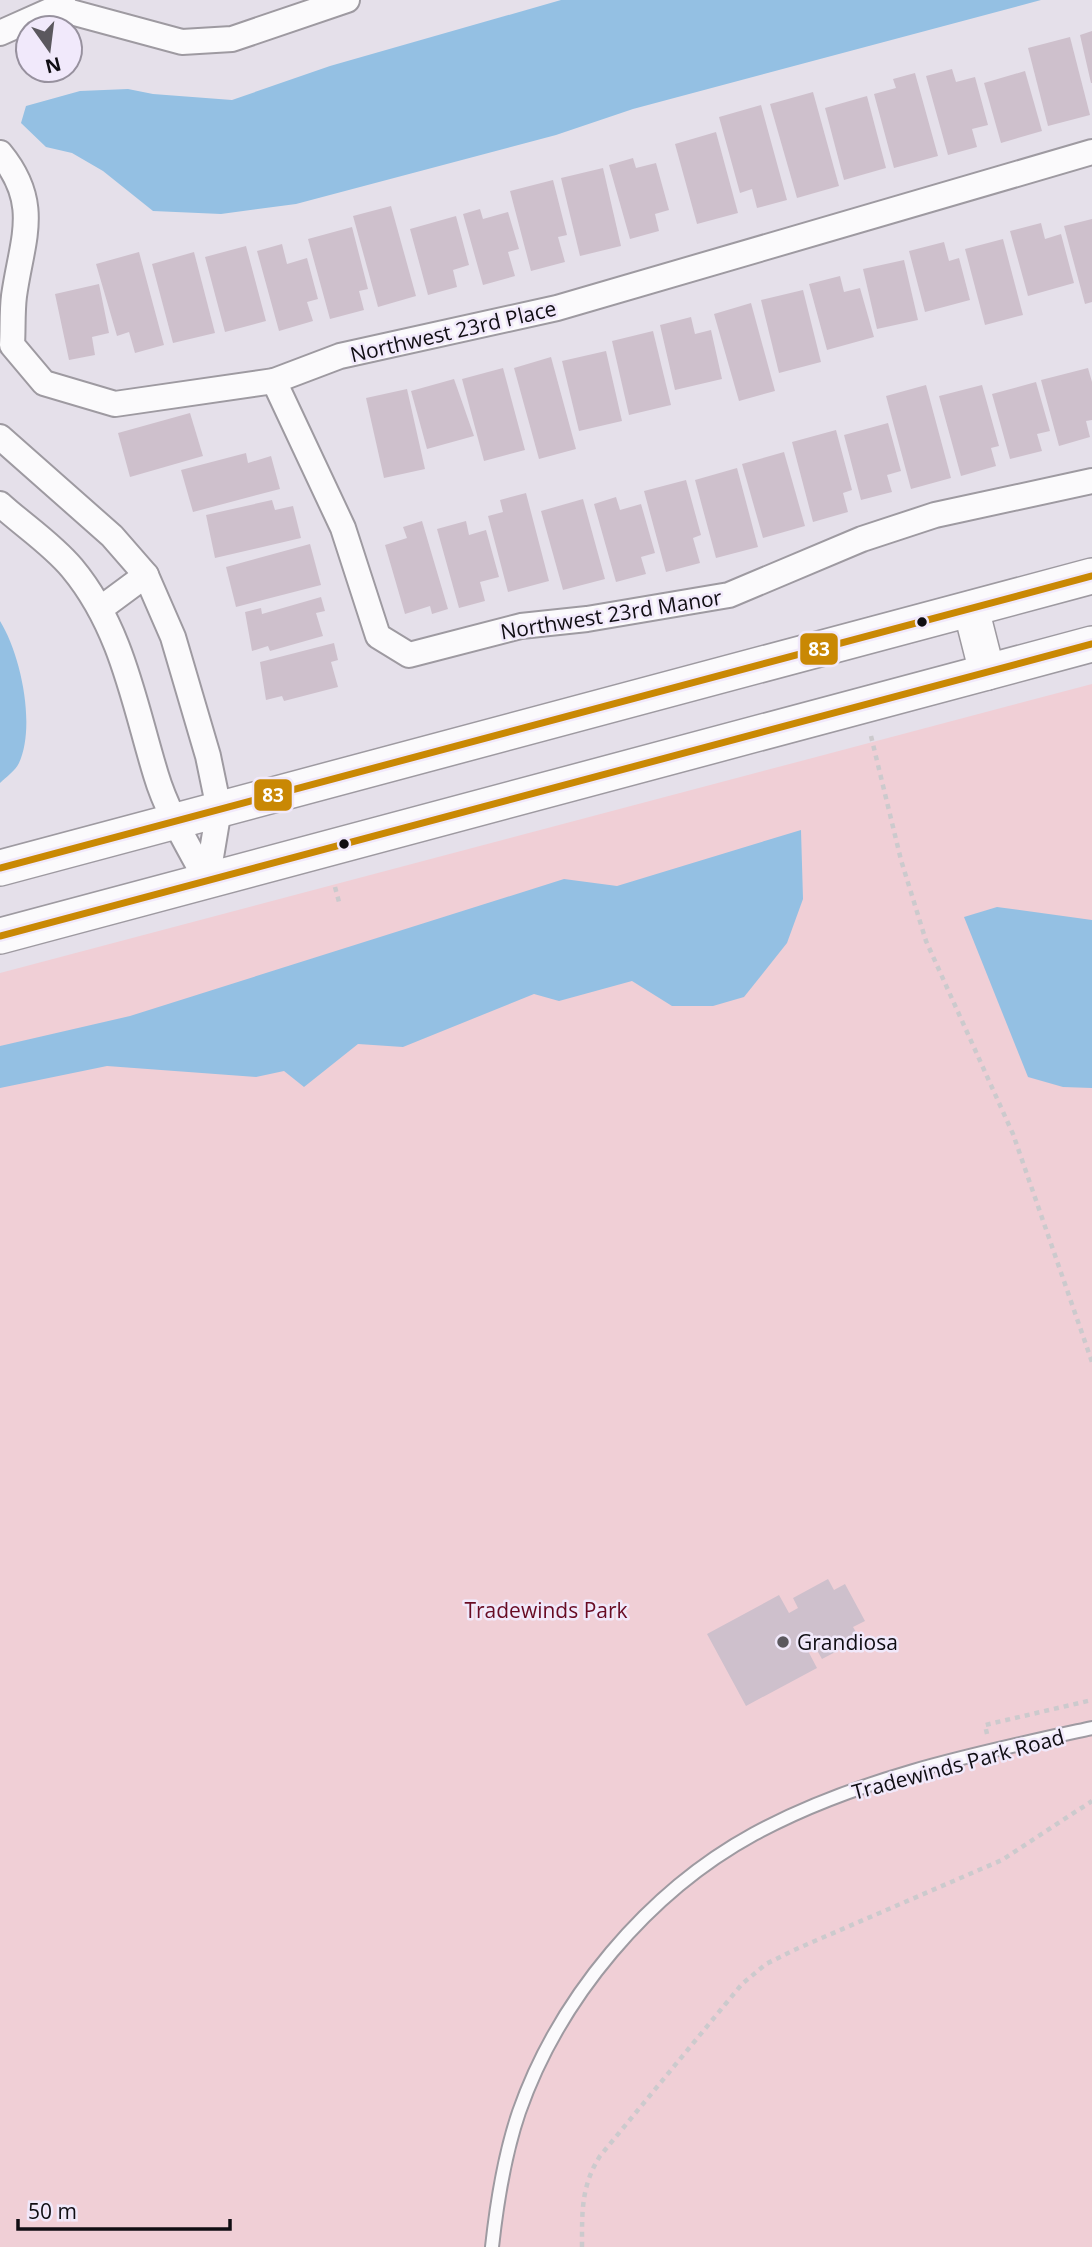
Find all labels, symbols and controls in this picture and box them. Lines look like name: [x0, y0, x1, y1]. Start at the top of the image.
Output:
north arrow: [14, 14, 84, 84]
text: N: [42, 51, 64, 80]
street label: Northwest 23rd Place: [347, 294, 559, 368]
street label: Northwest 23rd Manor: [498, 583, 724, 645]
unlabelled marker: [915, 615, 929, 629]
line badge: 83: [799, 632, 839, 666]
text: 83: [808, 636, 830, 662]
line badge: 83: [253, 778, 293, 812]
text: 83: [262, 782, 284, 808]
unlabelled marker: [337, 837, 351, 851]
park label: Tradewinds Park: [464, 1596, 628, 1624]
place label: Grandiosa: [797, 1628, 898, 1656]
marker: Grandiosa: [775, 1634, 791, 1650]
street label: Tradewinds Park Road: [849, 1722, 1067, 1806]
scale bar: [18, 2188, 229, 2232]
text: 50 m: [28, 2197, 77, 2225]

